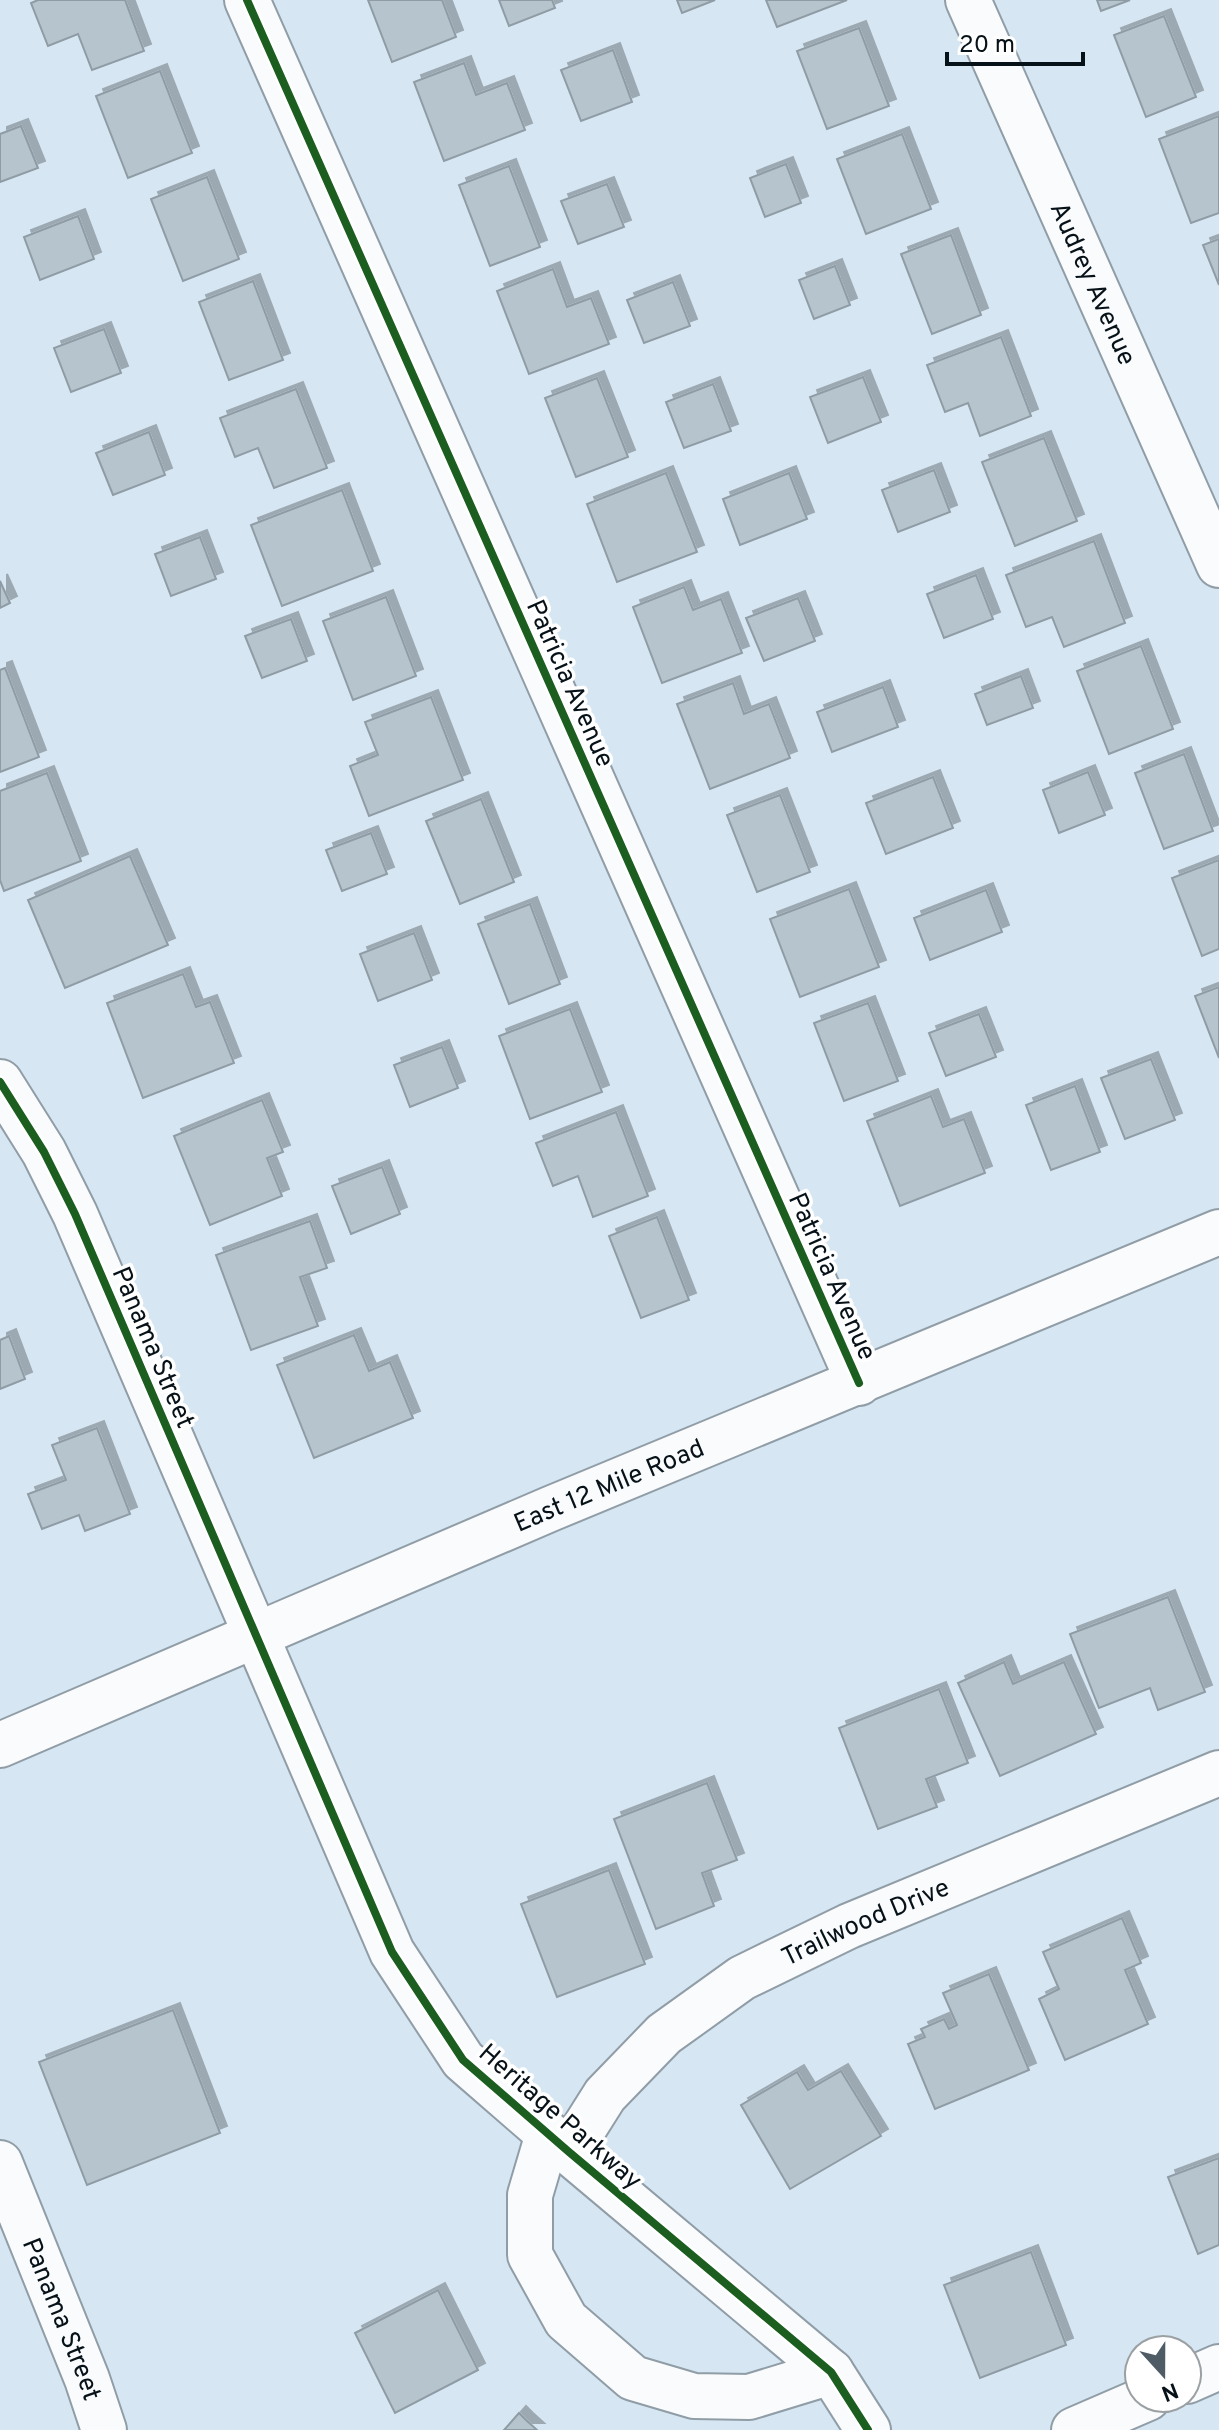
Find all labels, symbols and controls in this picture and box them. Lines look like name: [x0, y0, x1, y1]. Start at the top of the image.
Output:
scale bar: [947, 16, 1083, 66]
text: 20 m: [959, 31, 1015, 61]
street label: Audrey Avenue: [1041, 197, 1142, 371]
street label: Patricia Avenue: [517, 595, 620, 773]
street label: Patricia Avenue: [779, 1188, 882, 1366]
street label: Panama Street: [103, 1262, 201, 1434]
street label: East 12 Mile Road: [509, 1433, 710, 1542]
street label: Trailwood Drive: [777, 1872, 955, 1975]
street label: Heritage Parkway: [471, 2038, 648, 2198]
street label: Panama Street: [13, 2234, 107, 2405]
north arrow: [1123, 2334, 1203, 2414]
text: N: [1157, 2375, 1181, 2406]

